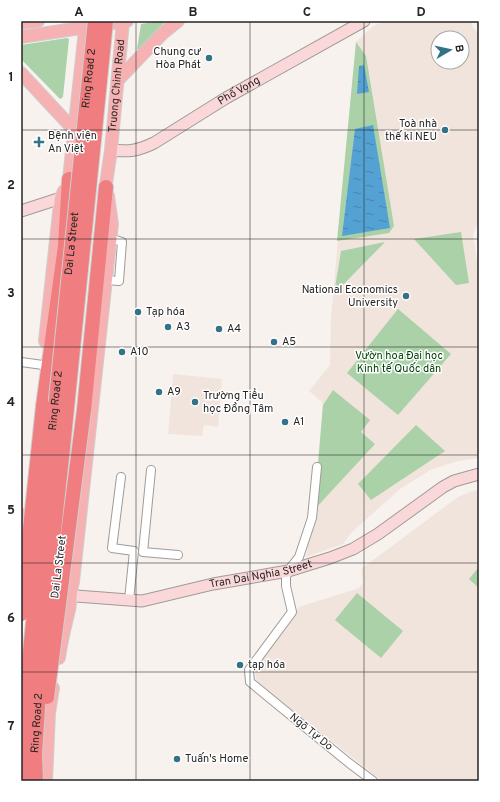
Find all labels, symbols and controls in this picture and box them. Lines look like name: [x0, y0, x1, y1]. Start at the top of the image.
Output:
text: A: [74, 5, 84, 21]
text: B: [189, 5, 198, 21]
text: C: [303, 5, 311, 21]
text: D: [416, 5, 426, 21]
north arrow: [430, 30, 470, 70]
street label: Truong Chinh Road: [106, 39, 128, 133]
text: B: [451, 44, 466, 53]
place label: Chung cư Hòa Phát: [153, 45, 201, 72]
street label: Ring Road 2: [79, 48, 99, 109]
marker: Chung cư Hòa Phát: [204, 53, 214, 63]
text: 1: [8, 70, 14, 86]
street label: Phố Vọng: [215, 73, 263, 108]
place label: Toà nhà thế kỉ NEU: [385, 117, 437, 144]
marker: Toà nhà thế kỉ NEU: [440, 125, 450, 135]
place label: Bệnh viện An Việt: [48, 129, 97, 156]
marker: Bệnh viện An Việt: [33, 136, 45, 148]
text: 2: [7, 178, 15, 194]
street label: Dai La Street: [62, 211, 82, 276]
place label: National Economics University: [302, 283, 398, 310]
text: 3: [7, 286, 15, 302]
marker: National Economics University: [401, 291, 411, 301]
place label: Tạp hóa: [146, 305, 185, 319]
marker: Tạp hóa: [133, 307, 143, 317]
place label: A3: [176, 320, 190, 334]
marker: A3: [163, 322, 173, 332]
place label: A4: [227, 322, 241, 336]
marker: A4: [214, 324, 224, 334]
place label: A5: [282, 335, 296, 349]
marker: A5: [269, 337, 279, 347]
place label: A10: [130, 345, 149, 359]
marker: A10: [117, 347, 127, 357]
park label: Vườn hoa Đại học Kinh tế Quốc dân: [355, 349, 443, 376]
street label: Ring Road 2: [46, 370, 66, 431]
place label: A9: [167, 385, 181, 399]
marker: A9: [154, 387, 164, 397]
place label: Trường Tiểu học Đồng Tâm: [203, 388, 273, 416]
text: 4: [7, 395, 15, 411]
marker: Trường Tiểu học Đồng Tâm: [190, 397, 200, 407]
place label: A1: [293, 415, 304, 429]
marker: A1: [280, 417, 290, 427]
text: 5: [7, 503, 15, 519]
street label: Dai La Street: [48, 535, 70, 599]
street label: Tran Dai Nghia Street: [208, 557, 314, 592]
text: 6: [7, 611, 15, 627]
place label: tạp hóa: [248, 658, 285, 672]
marker: tạp hóa: [235, 660, 245, 670]
street label: Ring Road 2: [28, 693, 46, 754]
street label: Ngõ Tự Do: [286, 710, 336, 754]
text: 7: [8, 719, 15, 735]
place label: Tuấn's Home: [185, 752, 249, 766]
marker: Tuấn's Home: [172, 754, 182, 764]

